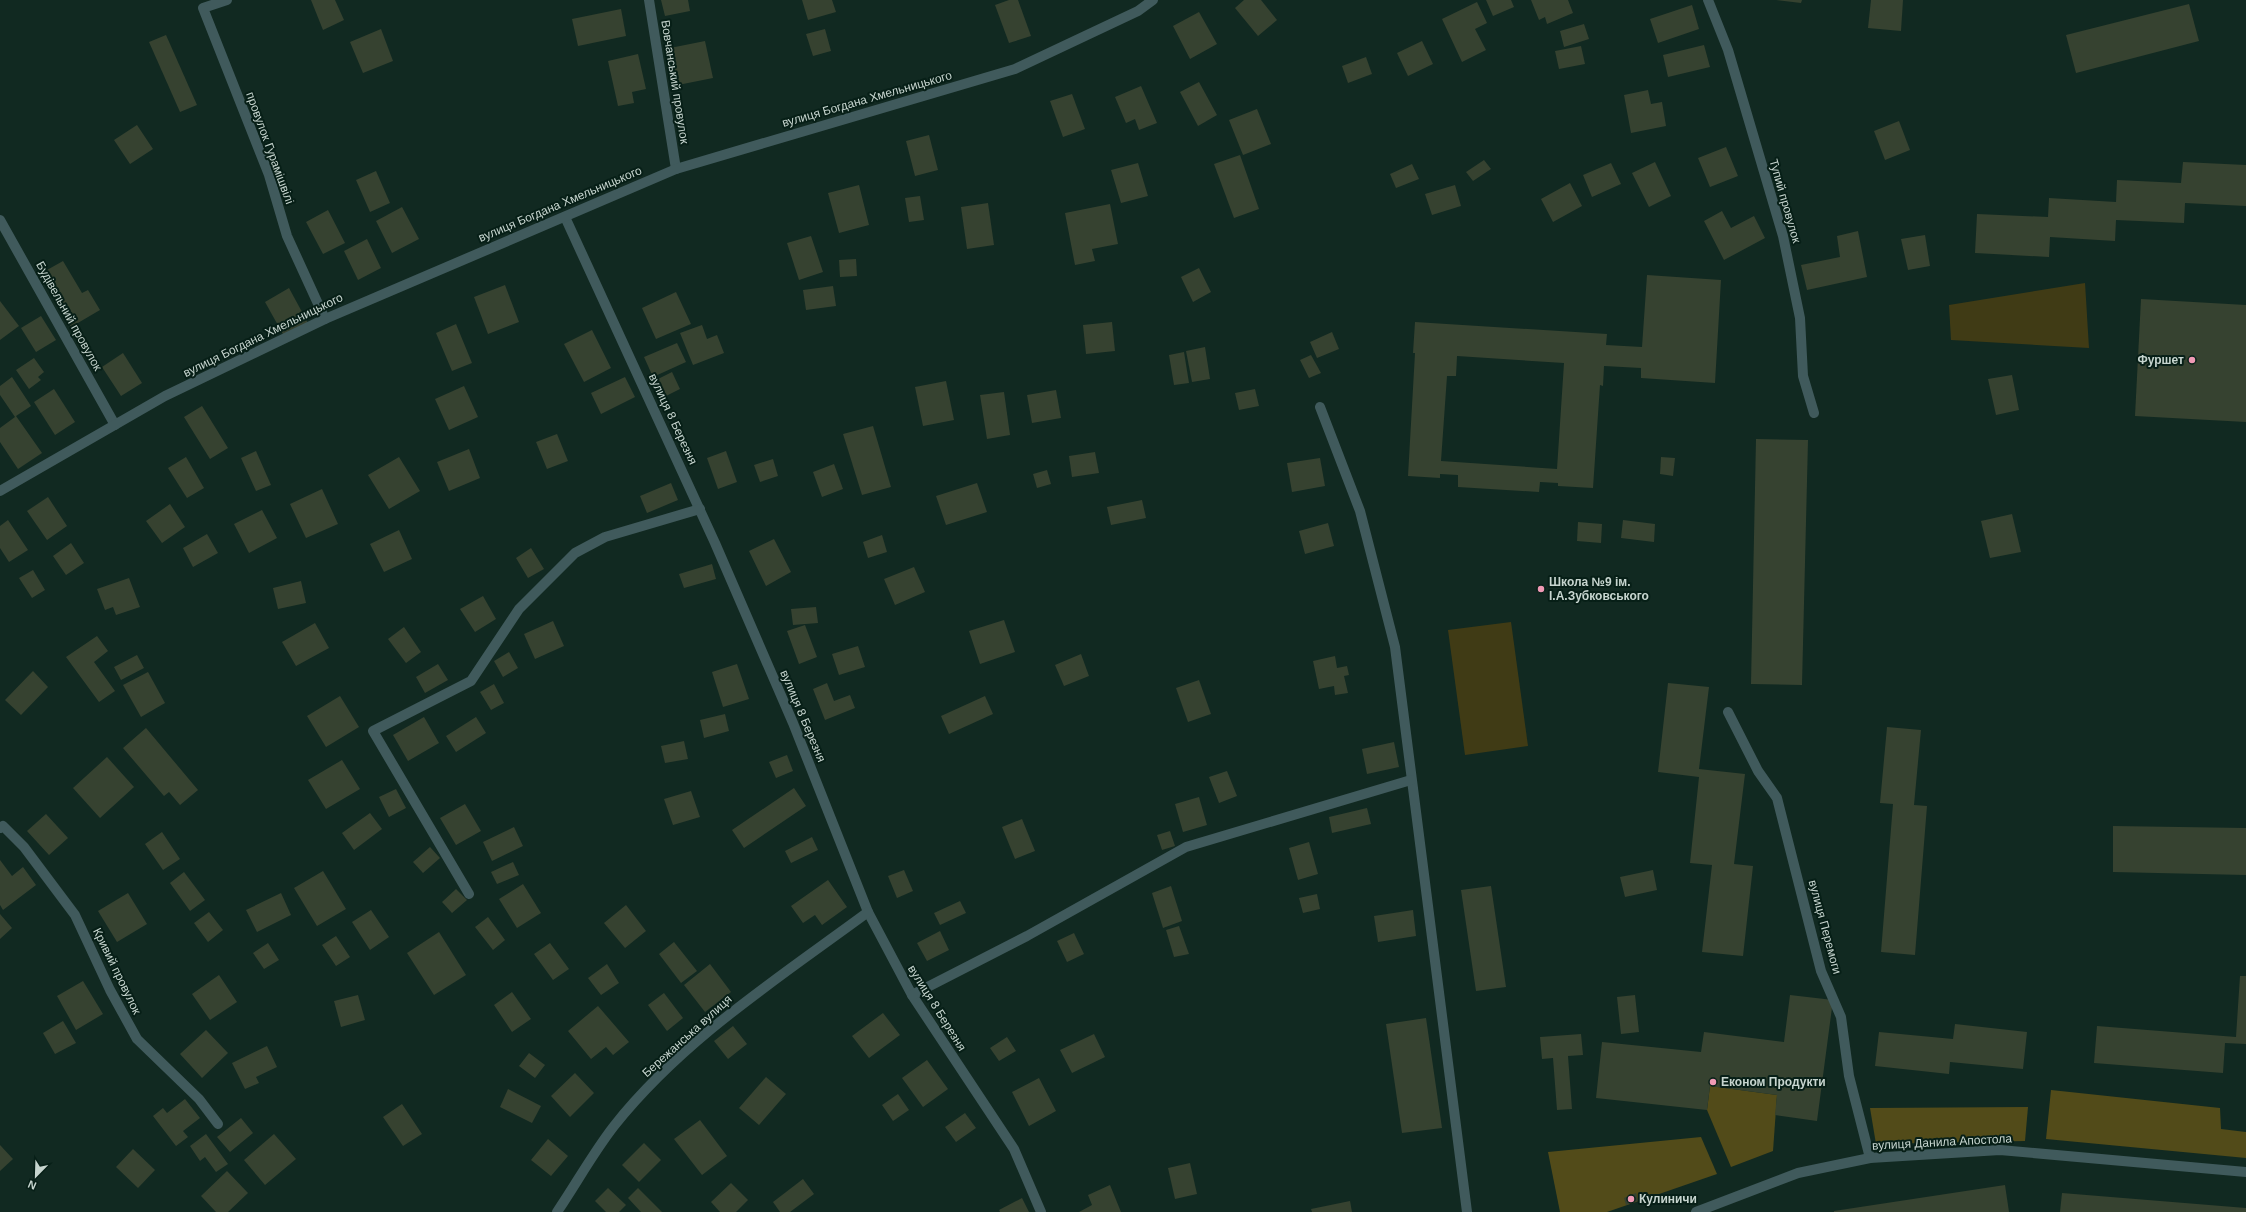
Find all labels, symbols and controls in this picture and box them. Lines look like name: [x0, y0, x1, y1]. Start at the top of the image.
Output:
street label: Вовчанський провулок: [658, 19, 692, 146]
street label: вулиця Богдана Хмельницького: [780, 68, 954, 130]
street label: провулок Гурамішвілі: [243, 90, 297, 206]
street label: Тупий провулок: [1766, 157, 1804, 245]
street label: вулиця Богдана Хмельницького: [476, 163, 644, 245]
street label: Будівельний провулок: [33, 259, 105, 374]
street label: вулиця Богдана Хмельницького: [181, 290, 345, 380]
place label: Фуршет: [2138, 353, 2184, 367]
marker: Фуршет: [2187, 355, 2197, 365]
street label: вулиця 8 Березня: [646, 371, 700, 467]
place label: Школа №9 ім. І.А.Зубковського: [1549, 575, 1649, 603]
marker: Школа №9 ім. І.А.Зубковського: [1536, 584, 1546, 594]
street label: вулиця 8 Березня: [777, 668, 829, 764]
street label: вулиця Перемоги: [1806, 878, 1844, 976]
street label: Кривий провулок: [90, 926, 144, 1017]
street label: вулиця 8 Березня: [905, 963, 969, 1053]
street label: Бережанська вулиця: [639, 992, 735, 1080]
place label: Економ Продукти: [1721, 1075, 1826, 1089]
marker: Економ Продукти: [1708, 1077, 1718, 1087]
street label: вулиця Данила Апостола: [1872, 1131, 2013, 1153]
north arrow: [16, 1156, 56, 1196]
text: N: [26, 1178, 38, 1192]
place label: Кулиничи: [1639, 1192, 1697, 1206]
marker: Кулиничи: [1626, 1194, 1636, 1204]

